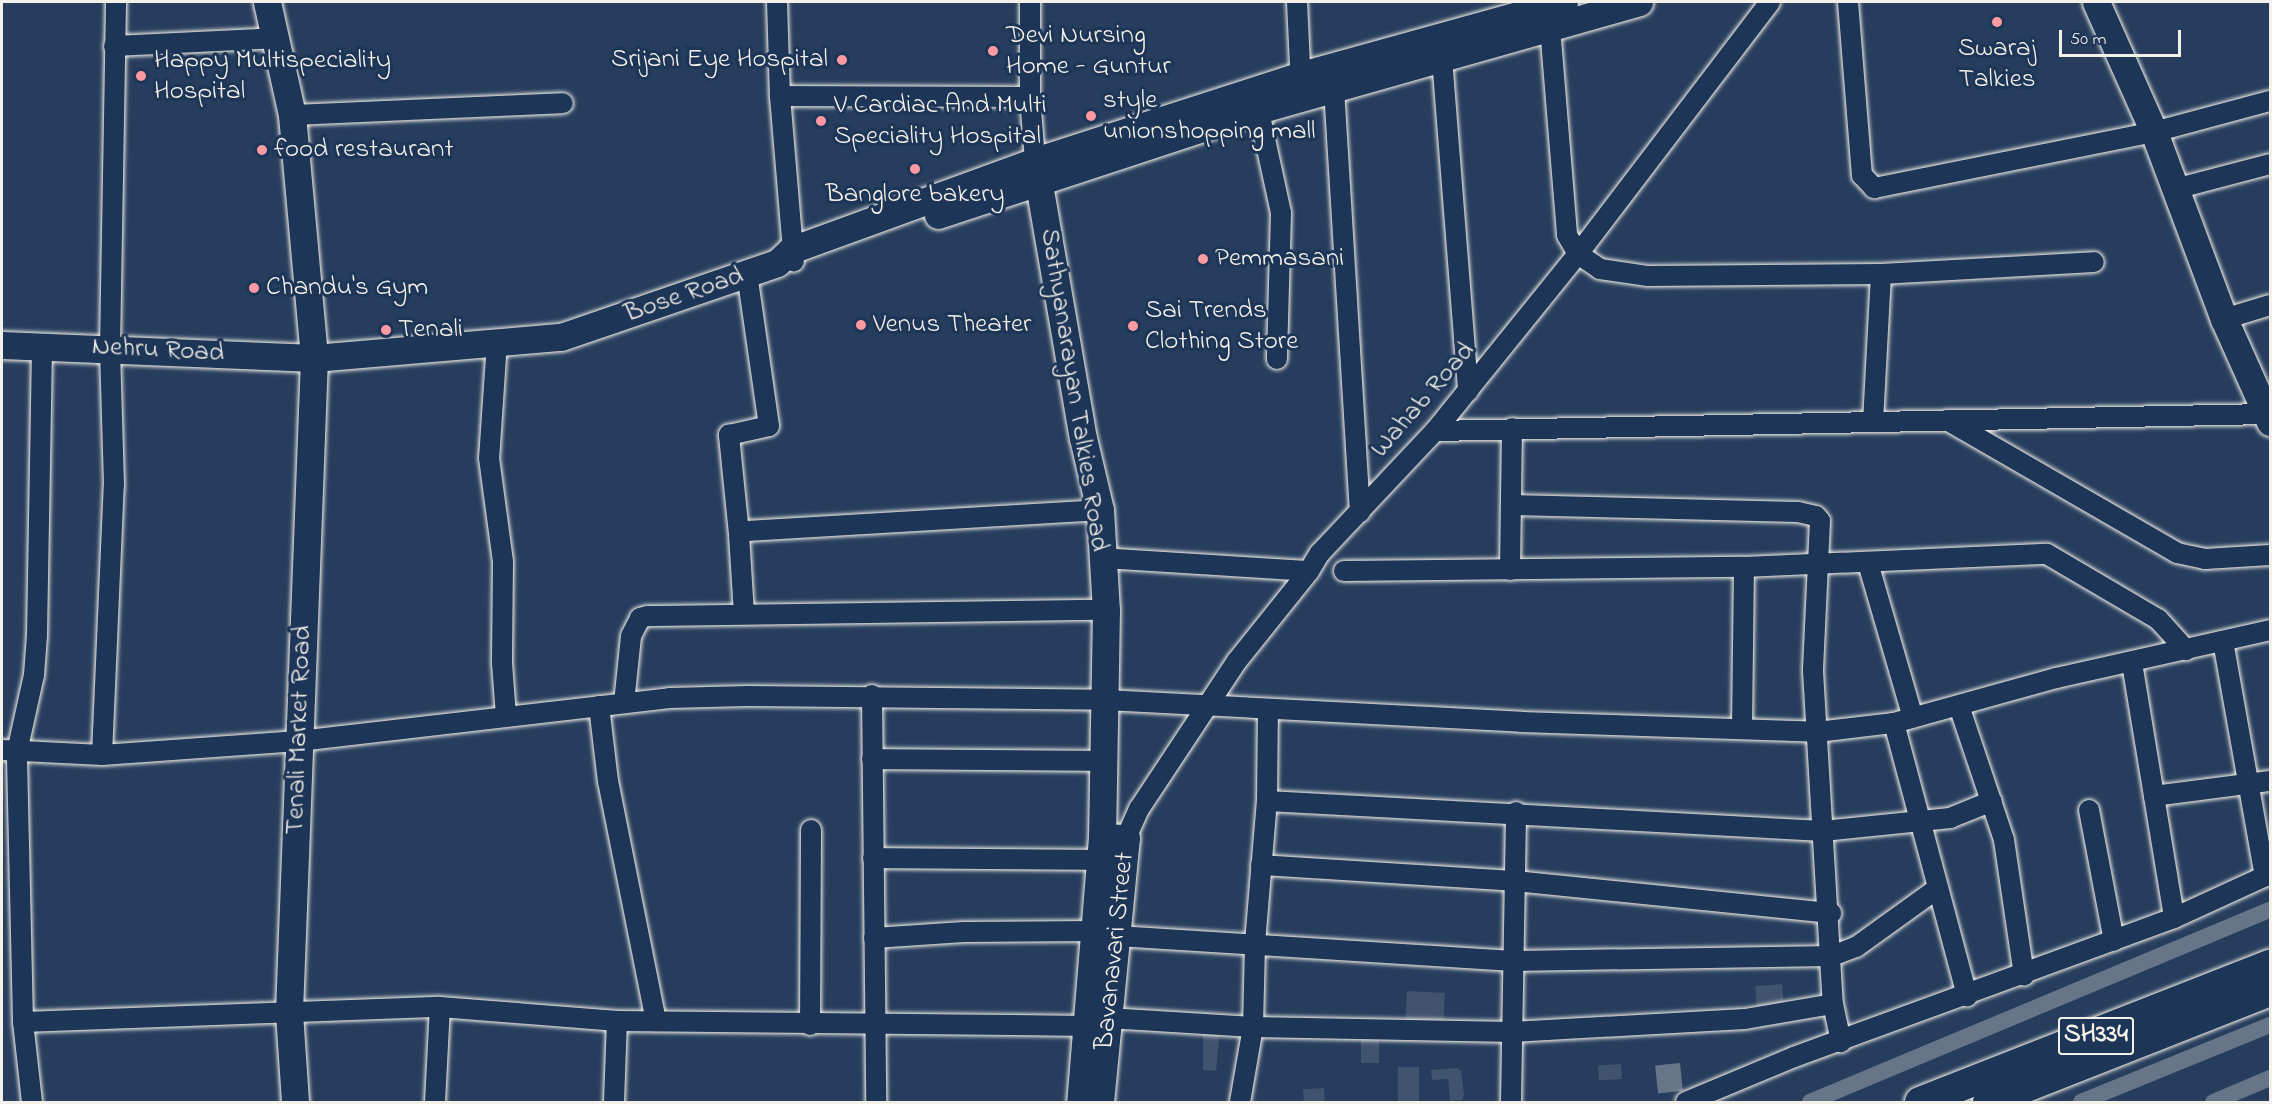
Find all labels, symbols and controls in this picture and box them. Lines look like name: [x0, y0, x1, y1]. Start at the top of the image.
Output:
marker: Swaraj Talkies: [1990, 15, 2004, 29]
scale bar: [2062, 18, 2184, 56]
place label: Devi Nursing Home - Guntur: [1006, 19, 1171, 82]
text: 50 m: [2070, 27, 2107, 53]
place label: Swaraj Talkies: [1958, 32, 2036, 95]
marker: Devi Nursing Home - Guntur: [984, 42, 1002, 60]
place label: Happy Multispeciality Hospital: [154, 44, 391, 107]
place label: Srijani Eye Hospital: [611, 44, 828, 76]
marker: Srijani Eye Hospital: [833, 51, 851, 69]
marker: Happy Multispeciality Hospital: [132, 67, 150, 85]
place label: style unionshopping mall: [1103, 84, 1316, 147]
place label: V Cardiac And Multi Speciality Hospital: [834, 89, 1047, 152]
marker: style unionshopping mall: [1084, 109, 1098, 123]
marker: V Cardiac And Multi Speciality Hospital: [812, 112, 830, 130]
place label: food restaurant: [274, 134, 453, 166]
marker: food restaurant: [255, 143, 269, 157]
marker: Banglore bakery: [908, 162, 922, 176]
place label: Banglore bakery: [825, 179, 1005, 211]
street label: Sathyanarayan Talkies Road: [1032, 226, 1116, 554]
place label: Pemmasani: [1215, 243, 1344, 275]
marker: Pemmasani: [1196, 252, 1210, 266]
street label: Bose Road: [620, 260, 748, 330]
place label: Chandu's Gym: [266, 272, 428, 304]
marker: Chandu's Gym: [247, 281, 261, 295]
place label: Sai Trends Clothing Store: [1145, 294, 1298, 357]
place label: Venus Theater: [873, 309, 1031, 341]
place label: Tenali: [398, 314, 463, 346]
marker: Venus Theater: [854, 318, 868, 332]
marker: Sai Trends Clothing Store: [1126, 319, 1140, 333]
marker: Tenali: [379, 323, 393, 337]
street label: Nehru Road: [91, 330, 225, 370]
street label: Wahab Road: [1364, 336, 1482, 464]
street label: Tenali Market Road: [279, 625, 319, 835]
street label: Bavanavari Street: [1089, 851, 1141, 1051]
road number: SH334: [2057, 1013, 2135, 1059]

